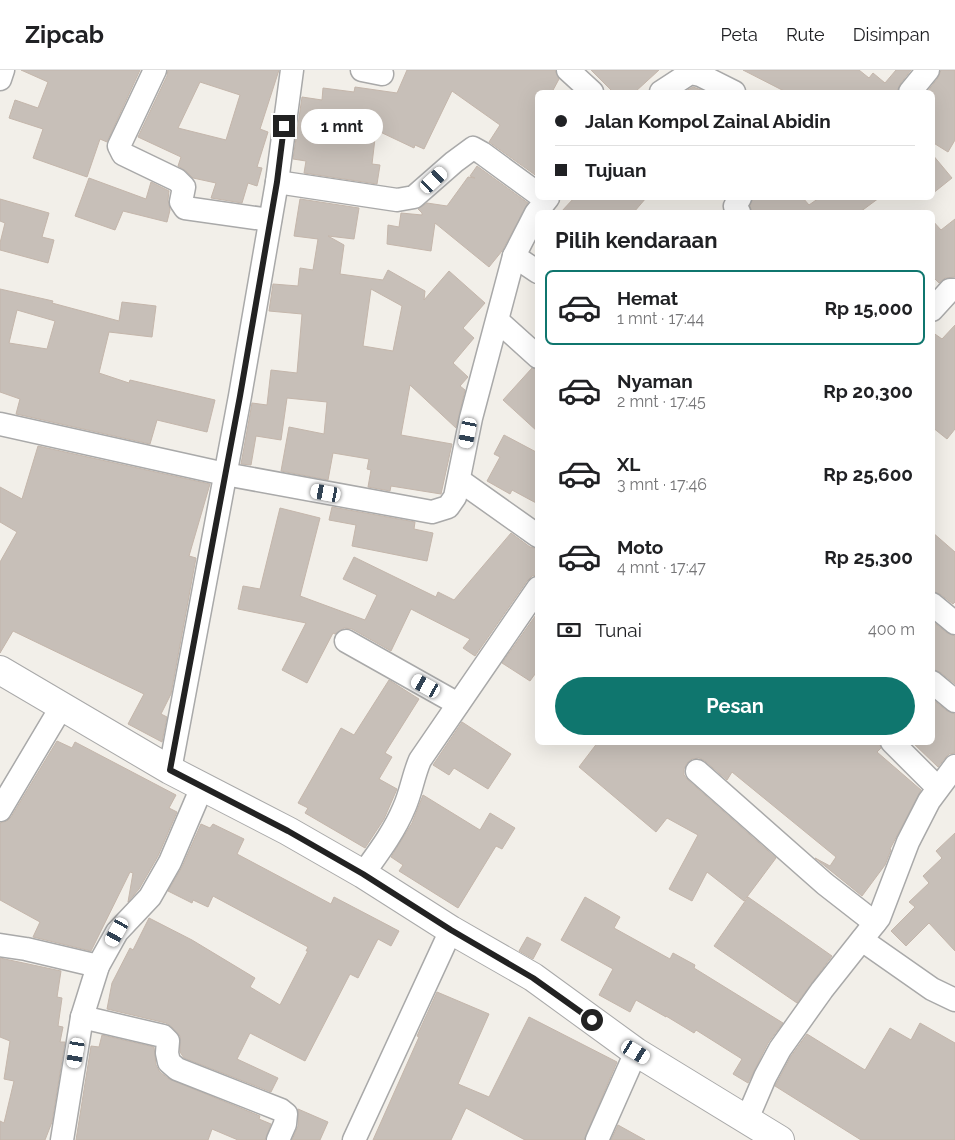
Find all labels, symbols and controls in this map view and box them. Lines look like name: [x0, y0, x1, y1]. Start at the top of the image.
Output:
text: Zipcab: [25, 20, 104, 49]
text: Peta: [721, 24, 758, 45]
text: Rute: [786, 24, 825, 45]
text: Disimpan: [853, 24, 930, 45]
callout: 1 mnt: [302, 108, 384, 144]
text: Jalan Kompol Zainal Abidin: [585, 110, 831, 132]
route end: [273, 115, 295, 137]
text: 1 mnt: [321, 117, 363, 136]
text: Tujuan: [585, 159, 646, 181]
car: [417, 164, 450, 196]
text: Pilih kendaraan: [555, 227, 717, 253]
icon: car: [557, 285, 602, 330]
text: Hemat: [617, 287, 678, 309]
text: Rp 15,000: [825, 297, 913, 319]
text: 1 mnt · 17:44: [617, 309, 704, 328]
icon: car: [557, 368, 602, 413]
text: Nyaman: [617, 370, 693, 392]
text: Rp 20,300: [823, 380, 913, 402]
text: 2 mnt · 17:45: [617, 392, 706, 411]
car: [457, 417, 478, 449]
icon: car: [557, 451, 602, 496]
text: XL: [617, 453, 640, 475]
text: Rp 25,600: [823, 463, 913, 485]
text: 3 mnt · 17:46: [617, 475, 707, 494]
car: [309, 483, 342, 503]
icon: car: [557, 534, 602, 579]
text: Moto: [617, 536, 663, 558]
text: Rp 25,300: [824, 546, 913, 568]
text: 4 mnt · 17:47: [617, 558, 706, 577]
icon: cash: [555, 616, 583, 644]
text: Tunai: [595, 619, 642, 641]
text: 400 m: [868, 620, 915, 639]
car: [409, 672, 442, 700]
button: Pesan: [555, 677, 915, 735]
car: [103, 915, 130, 949]
route start: [581, 1009, 603, 1031]
car: [66, 1037, 85, 1069]
car: [619, 1038, 652, 1066]

